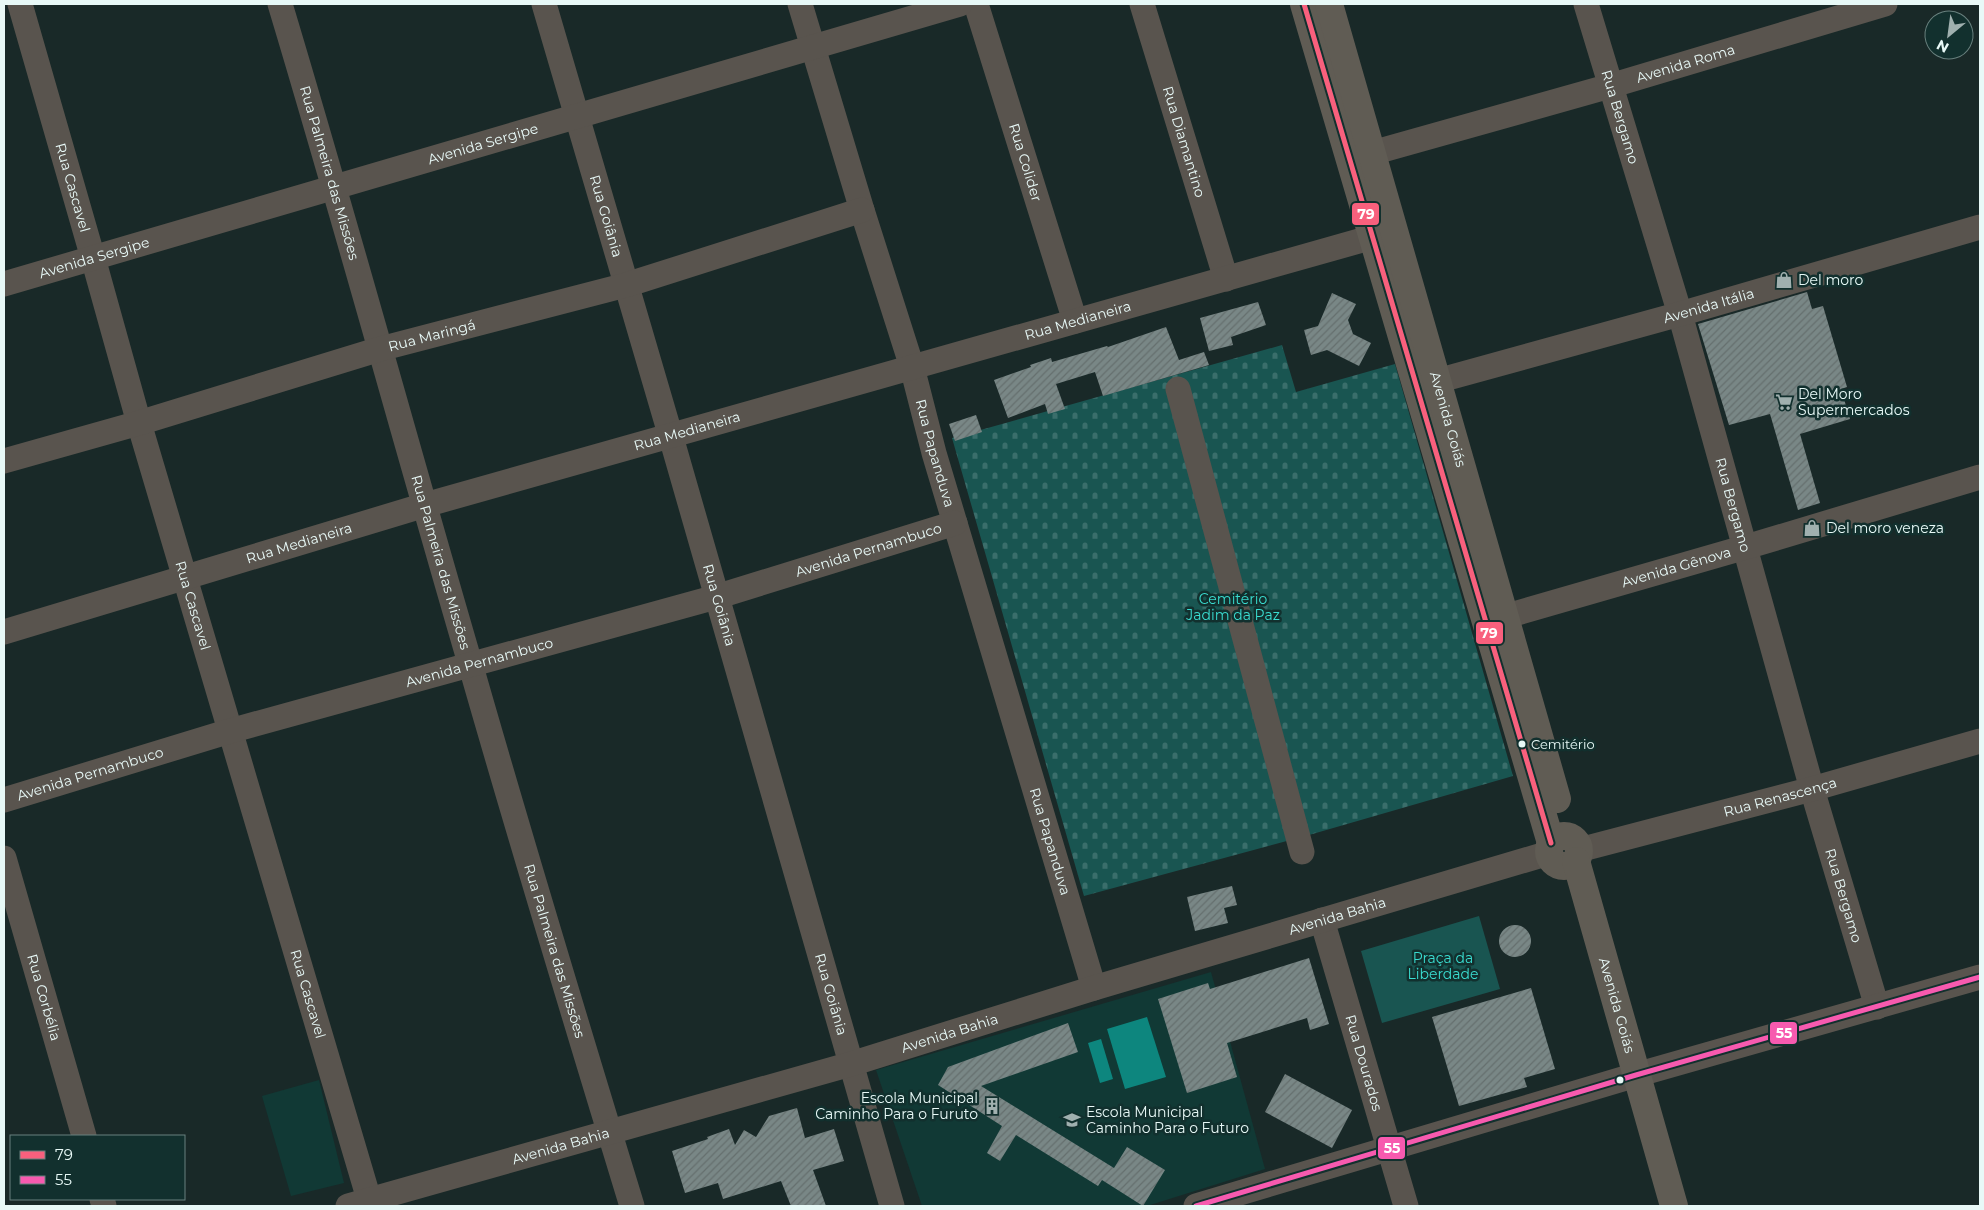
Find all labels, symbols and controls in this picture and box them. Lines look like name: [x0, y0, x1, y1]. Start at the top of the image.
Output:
north arrow: [1924, 10, 1974, 60]
text: N: [1933, 36, 1952, 57]
street label: Avenida Roma: [1634, 40, 1737, 87]
street label: Rua Bergamo: [1597, 68, 1643, 166]
street label: Rua Palmeira das Missões: [296, 84, 363, 262]
street label: Rua Diamantino: [1159, 84, 1210, 200]
street label: Avenida Sergipe: [426, 119, 540, 168]
street label: Rua Colider: [1005, 121, 1046, 204]
street label: Rua Cascavel: [51, 141, 94, 234]
street label: Rua Goiânia: [586, 173, 627, 259]
line badge: 79: [1351, 202, 1380, 226]
text: 79: [1357, 205, 1375, 223]
street label: Avenida Sergipe: [37, 233, 151, 282]
shop icon: Del moro: [1774, 270, 1794, 290]
place label: Del moro: [1798, 271, 1864, 289]
street label: Avenida Itália: [1661, 284, 1756, 327]
street label: Rua Medianeira: [1022, 297, 1133, 344]
street label: Rua Maringá: [386, 315, 478, 356]
street label: Avenida Goiás: [1426, 369, 1470, 469]
place label: Del Moro Supermercados: [1798, 385, 1910, 419]
supermarket icon: Del Moro Supermercados: [1774, 392, 1794, 412]
street label: Rua Papanduva: [912, 397, 959, 509]
street label: Rua Medianeira: [632, 407, 742, 455]
street label: Rua Bergamo: [1711, 455, 1755, 554]
street label: Rua Palmeira das Missões: [407, 473, 475, 652]
shop icon: Del moro veneza: [1802, 518, 1822, 538]
street label: Rua Medianeira: [244, 519, 354, 568]
street label: Avenida Pernambuco: [793, 519, 944, 581]
place label: Del moro veneza: [1826, 519, 1944, 537]
street label: Avenida Gênova: [1619, 543, 1733, 591]
street label: Rua Cascavel: [171, 559, 215, 652]
street label: Rua Goiânia: [699, 562, 740, 648]
park label: Cemitério Jadim da Paz: [1185, 590, 1280, 624]
line badge: 79: [1475, 621, 1504, 645]
text: 79: [1480, 624, 1498, 642]
street label: Avenida Pernambuco: [404, 633, 555, 691]
place label: Cemitério: [1531, 736, 1595, 752]
marker: Cemitério: [1517, 739, 1527, 749]
street label: Avenida Pernambuco: [15, 743, 166, 805]
street label: Rua Renascença: [1722, 773, 1839, 821]
street label: Rua Papanduva: [1026, 785, 1075, 897]
street label: Rua Bergamo: [1821, 846, 1866, 945]
street label: Rua Palmeira das Missões: [520, 862, 589, 1040]
street label: Avenida Bahia: [1286, 893, 1388, 939]
street label: Rua Cascavel: [286, 947, 330, 1041]
park label: Praça da Liberdade: [1407, 949, 1479, 983]
street label: Rua Goiânia: [811, 951, 851, 1037]
street label: Rua Corbélia: [23, 952, 65, 1043]
street label: Avenida Goiás: [1595, 955, 1639, 1055]
street label: Avenida Bahia: [899, 1010, 1000, 1057]
street label: Rua Dourados: [1341, 1013, 1387, 1113]
line badge: 55: [1769, 1021, 1798, 1045]
text: 55: [1776, 1024, 1792, 1042]
unlabelled marker: [1615, 1075, 1625, 1085]
place label: Escola Municipal Caminho Para o Furuto: [815, 1089, 978, 1123]
building icon: Escola Municipal Caminho Para o Furuto: [982, 1096, 1002, 1116]
place label: Escola Municipal Caminho Para o Futuro: [1086, 1103, 1249, 1137]
school or university icon: Escola Municipal Caminho Para o Futuro: [1062, 1110, 1082, 1130]
street label: Avenida Bahia: [510, 1124, 612, 1168]
legend: [10, 1135, 185, 1200]
line badge: 55: [1377, 1136, 1406, 1160]
text: 55: [1384, 1139, 1400, 1157]
text: 79: [55, 1145, 73, 1164]
text: 55: [55, 1170, 72, 1189]

